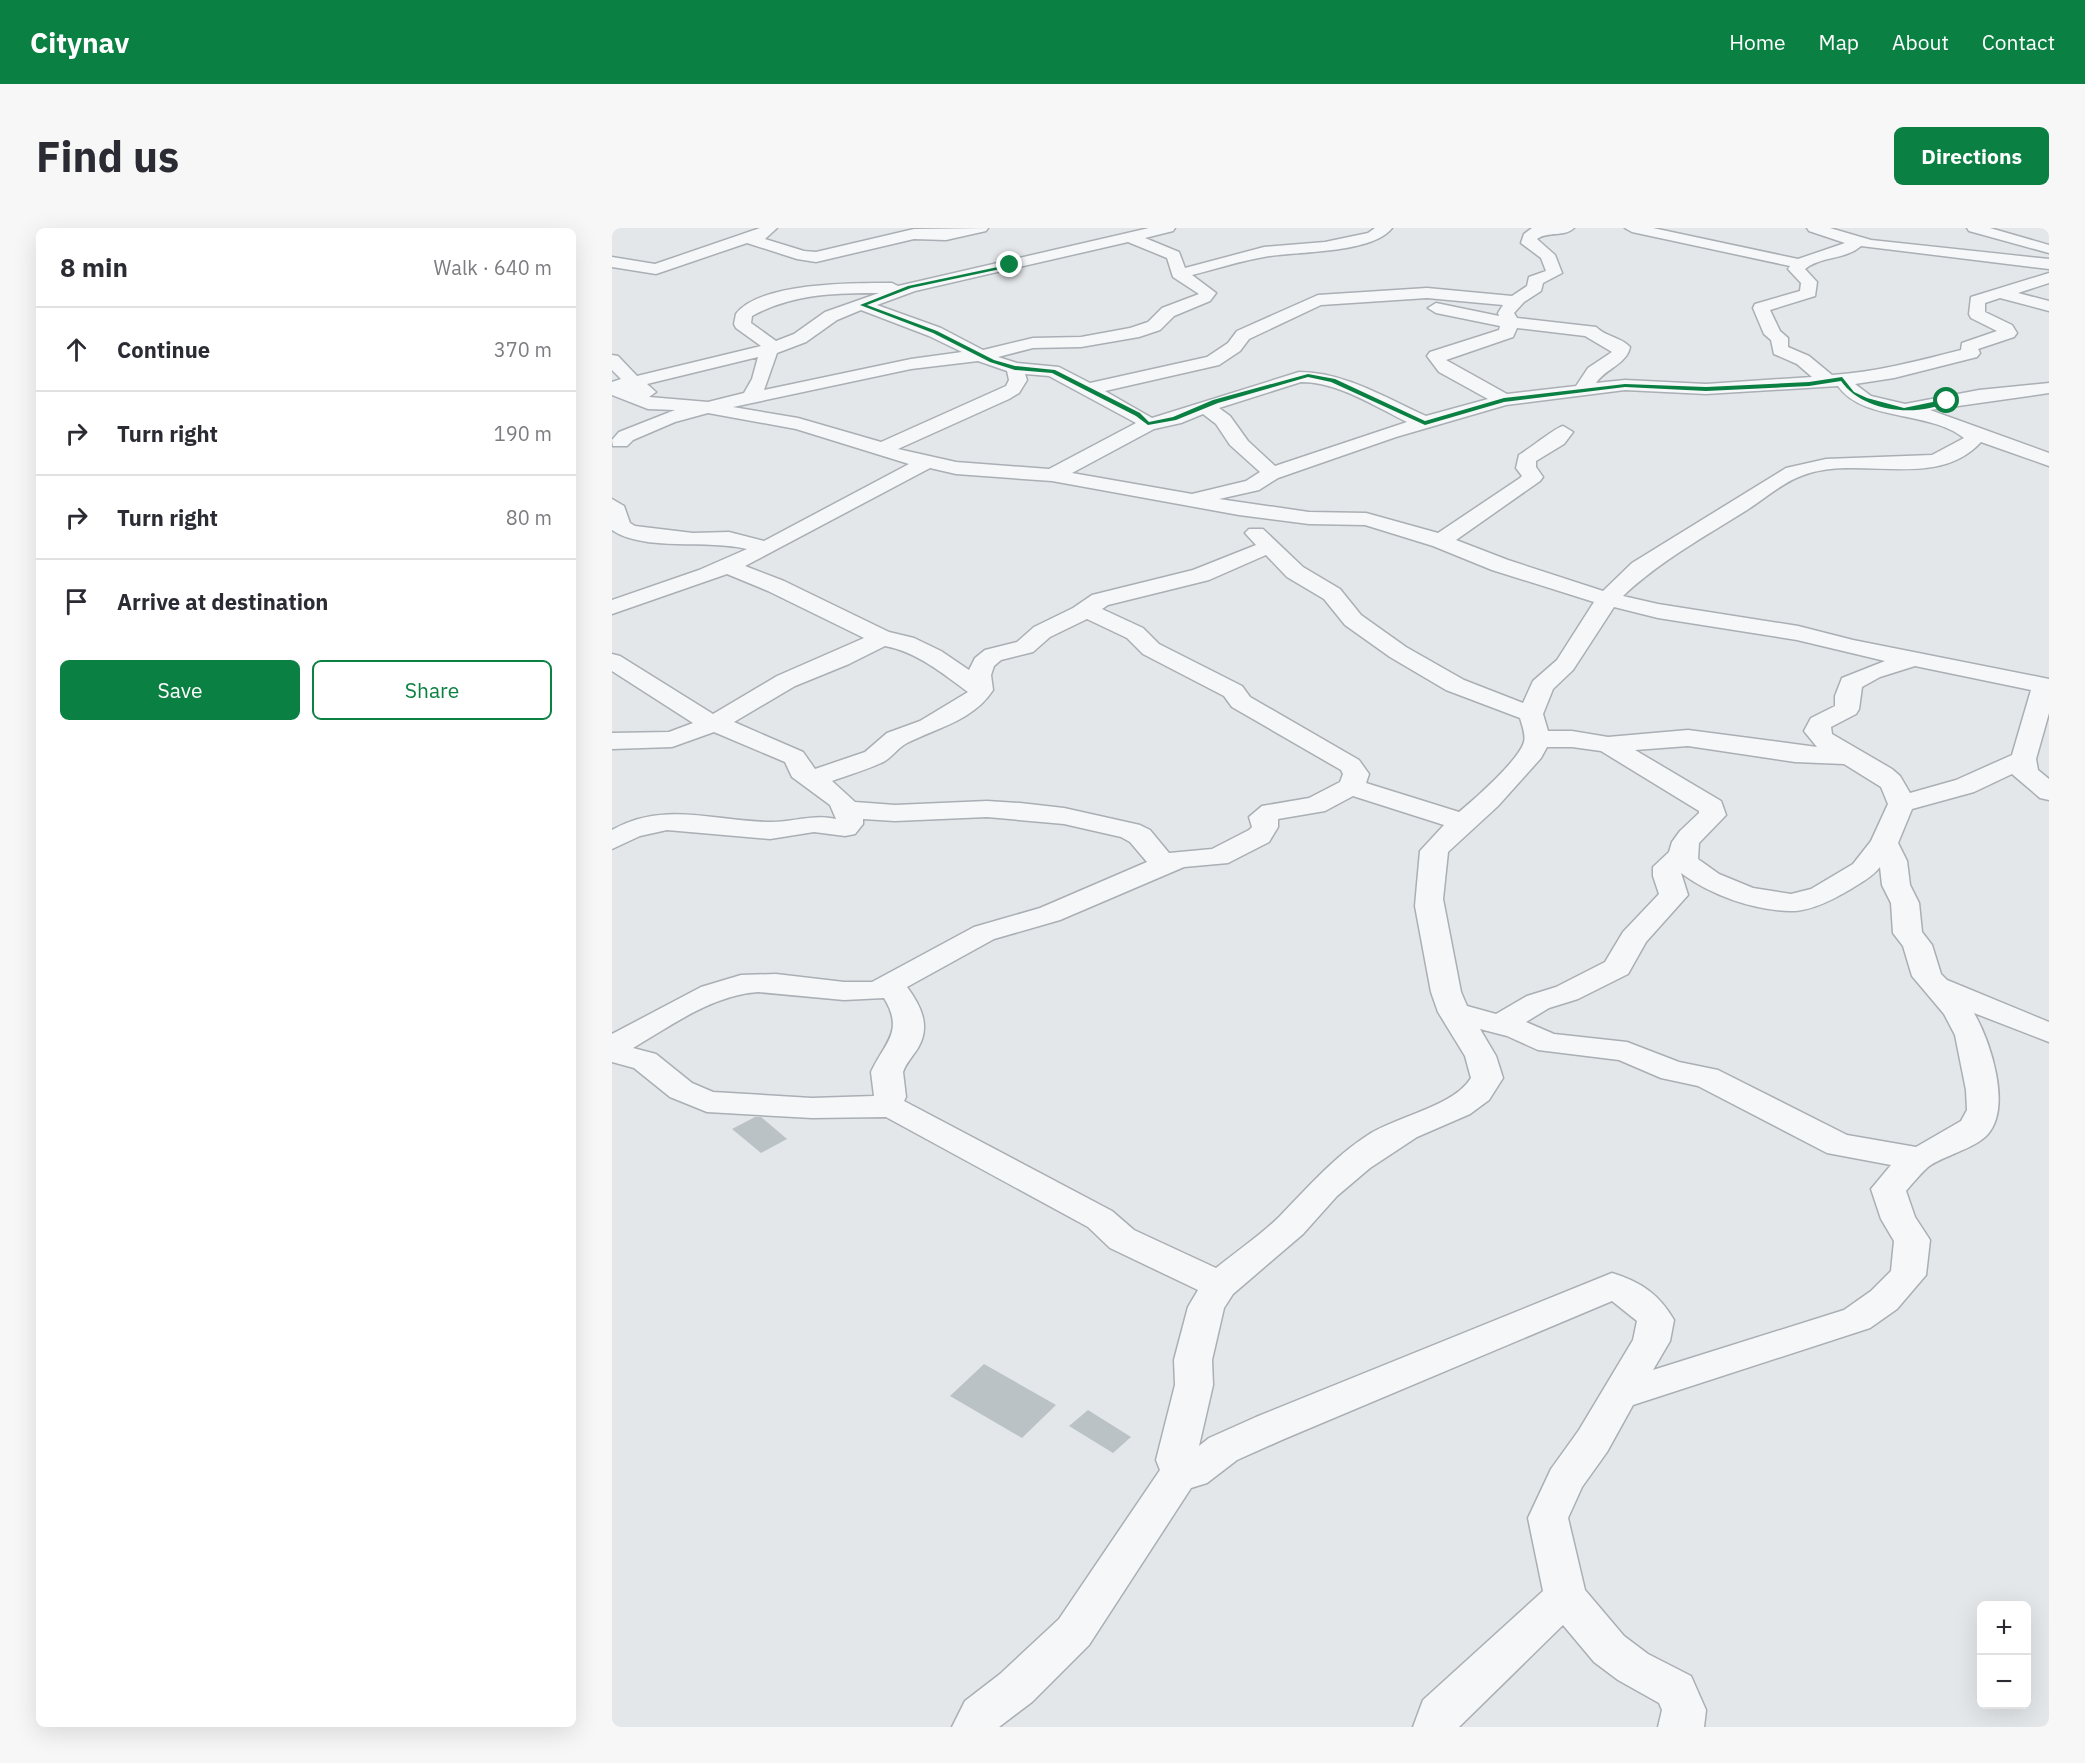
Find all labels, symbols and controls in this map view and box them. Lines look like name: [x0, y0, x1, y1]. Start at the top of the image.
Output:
text: Citynav: [30, 24, 129, 61]
text: Home: [1729, 28, 1786, 56]
text: Map: [1819, 28, 1859, 56]
text: About: [1892, 28, 1949, 56]
text: Contact: [1982, 28, 2055, 56]
button: Directions: [1894, 127, 2049, 185]
text: Find us: [36, 129, 179, 184]
text: 8 min: [60, 250, 128, 284]
route end: [996, 251, 1022, 277]
text: Walk · 640 m: [434, 254, 552, 281]
icon: ahead: [60, 333, 93, 366]
text: Continue: [117, 335, 210, 364]
text: 370 m: [494, 336, 552, 363]
route start: [1933, 387, 1959, 413]
icon: right: [60, 417, 93, 450]
text: Turn right: [117, 419, 218, 448]
text: 190 m: [494, 420, 552, 447]
icon: right: [60, 501, 93, 534]
text: Turn right: [117, 503, 218, 532]
text: 80 m: [506, 504, 552, 531]
icon: arrive: [60, 585, 93, 618]
text: Arrive at destination: [117, 587, 328, 616]
button: Save: [60, 660, 300, 720]
button: Share: [312, 660, 552, 720]
map controls: [1977, 1601, 2031, 1709]
button: +: [1977, 1601, 2031, 1655]
button: −: [1977, 1655, 2031, 1709]

